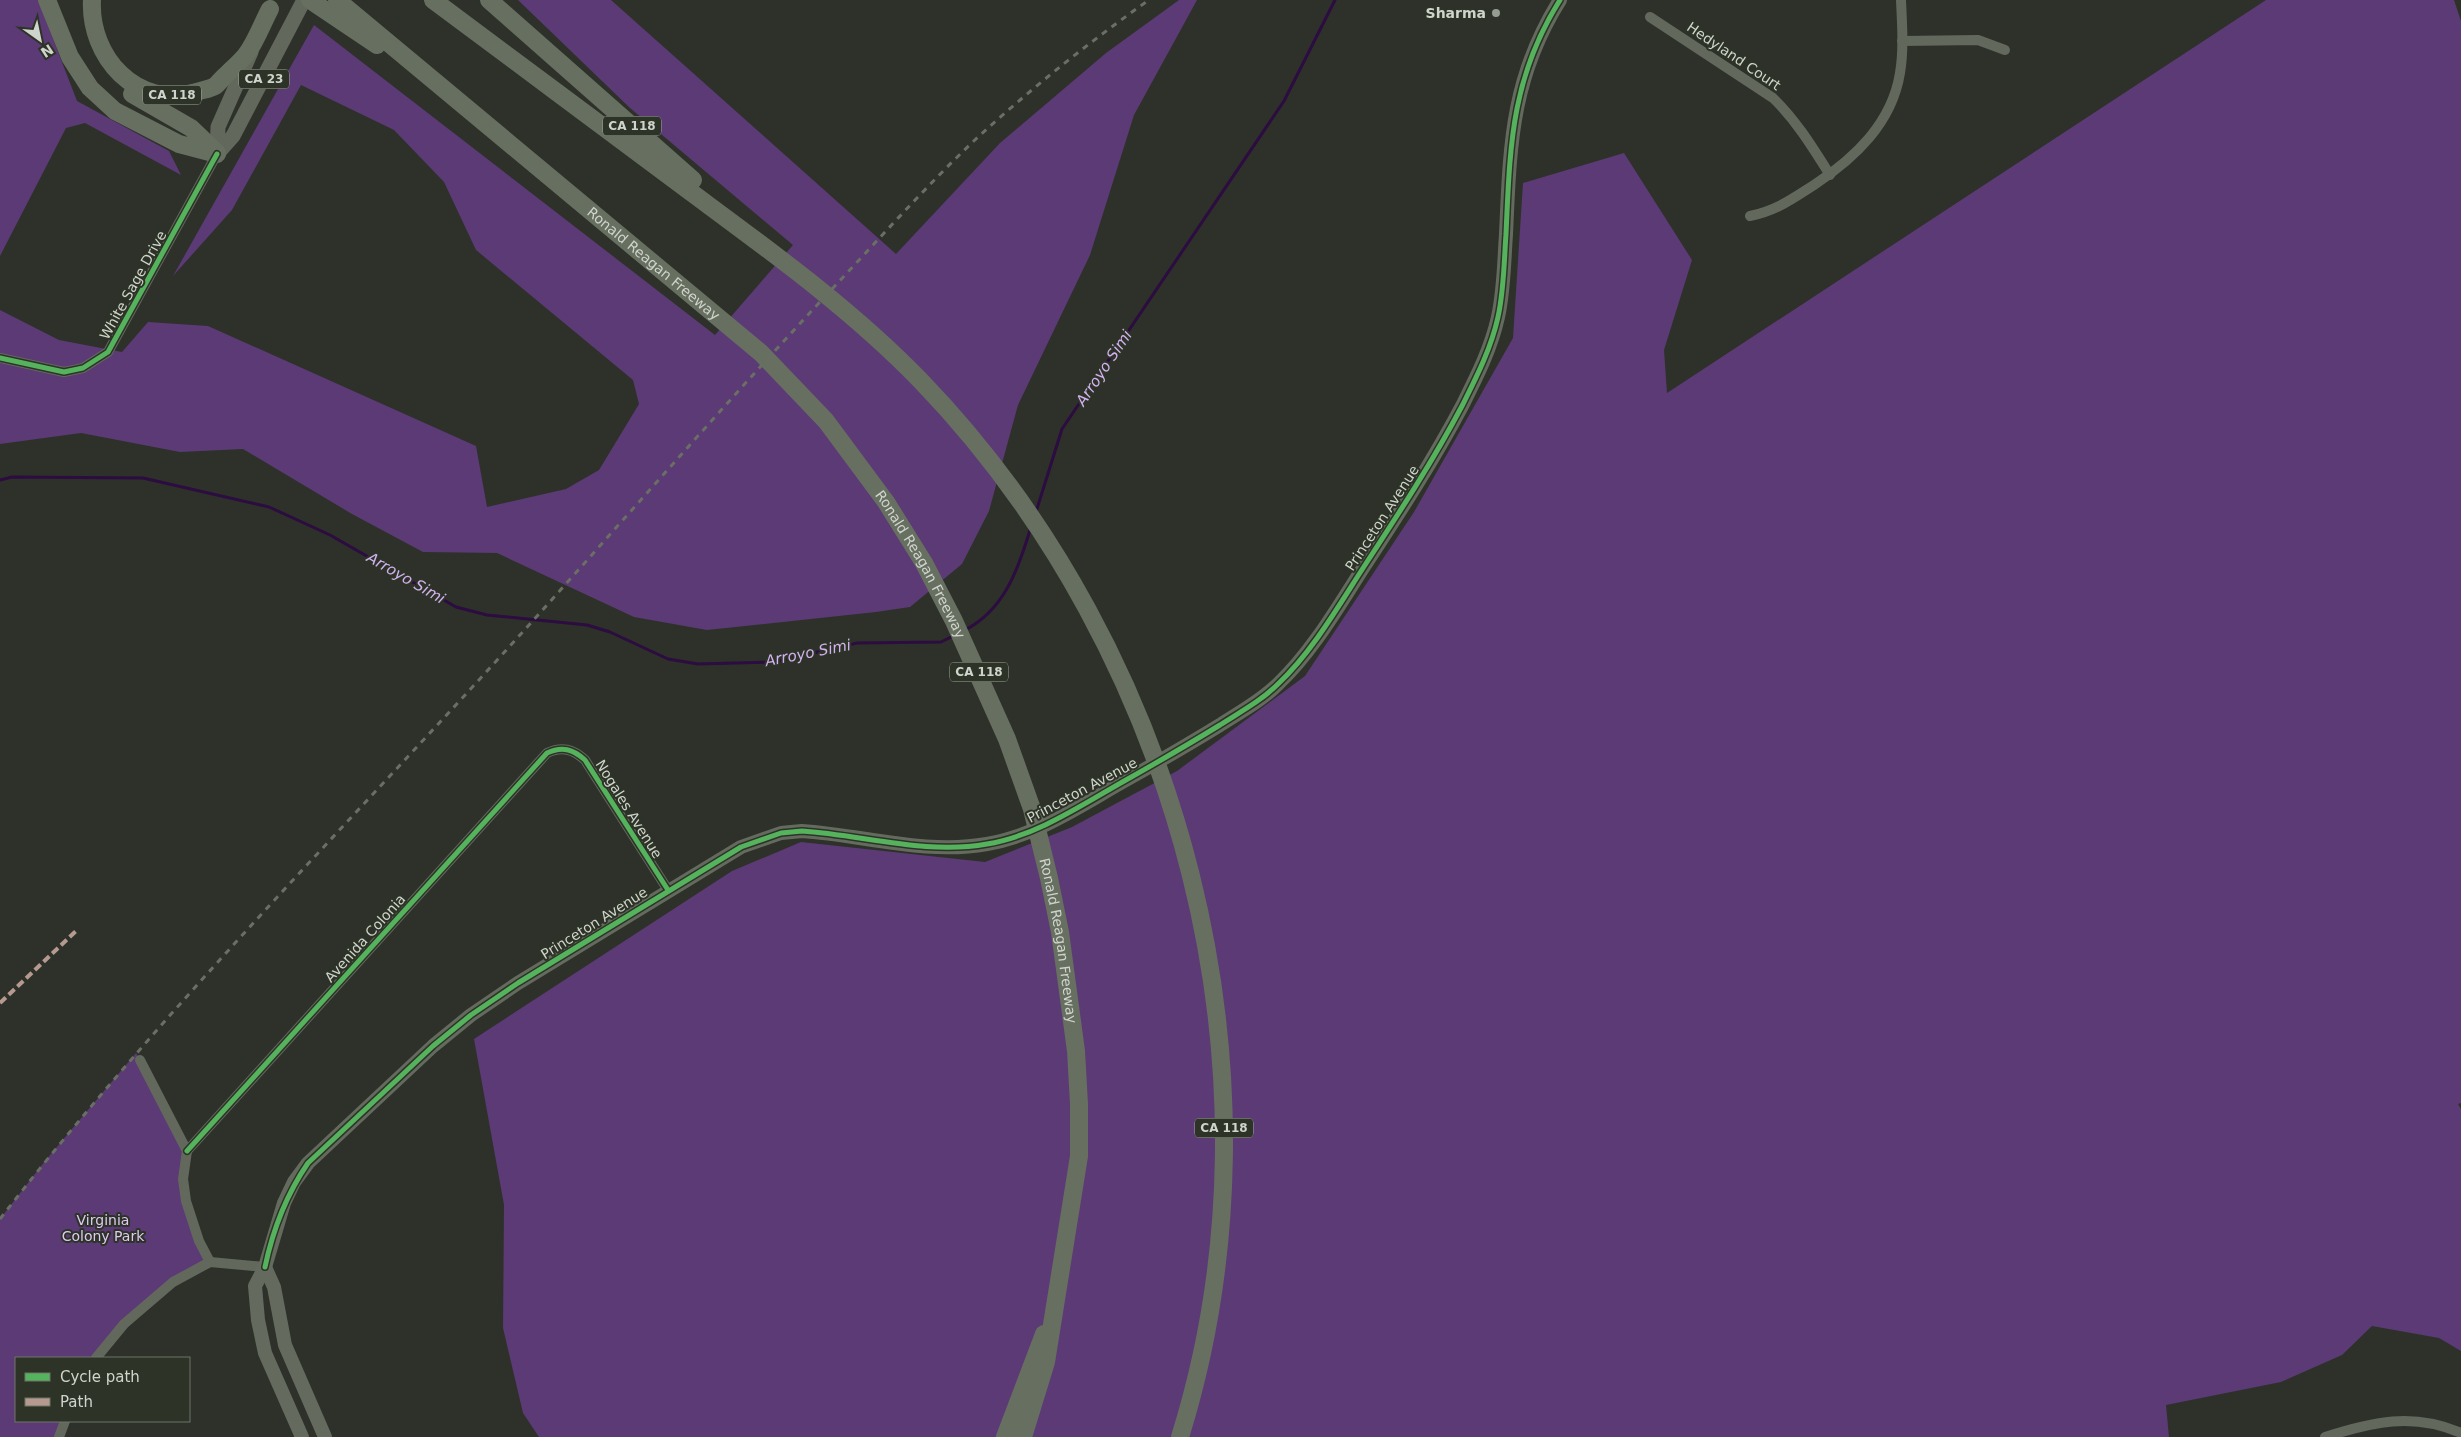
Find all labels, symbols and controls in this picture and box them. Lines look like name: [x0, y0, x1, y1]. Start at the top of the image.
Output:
place label: Sharma: [1426, 5, 1486, 21]
marker: Sharma: [1490, 7, 1502, 19]
north arrow: [15, 15, 65, 65]
street label: Hedyland Court: [1684, 19, 1784, 94]
text: N: [38, 41, 56, 61]
road number: CA 23: [239, 70, 289, 88]
road number: CA 118: [143, 86, 201, 104]
road number: CA 118: [603, 116, 661, 136]
street label: Ronald Reagan Freeway: [584, 204, 723, 323]
street label: White Sage Drive: [96, 228, 170, 342]
water label: Arroyo Simi: [1072, 326, 1136, 410]
street label: Princeton Avenue: [1342, 462, 1422, 574]
street label: Ronald Reagan Freeway: [872, 487, 969, 641]
water label: Arroyo Simi: [363, 548, 449, 608]
water label: Arroyo Simi: [763, 636, 853, 670]
road number: CA 118: [950, 662, 1008, 682]
street label: Princeton Avenue: [1024, 754, 1140, 826]
street label: Nogales Avenue: [592, 757, 666, 861]
street label: Ronald Reagan Freeway: [1036, 856, 1080, 1024]
street label: Princeton Avenue: [538, 884, 650, 962]
street label: Avenida Colonia: [321, 891, 409, 985]
road number: CA 118: [1195, 1118, 1253, 1138]
park label: Virginia Colony Park: [62, 1212, 145, 1244]
legend: [15, 1357, 190, 1422]
text: Cycle path: [60, 1368, 140, 1386]
text: Path: [60, 1393, 93, 1411]

